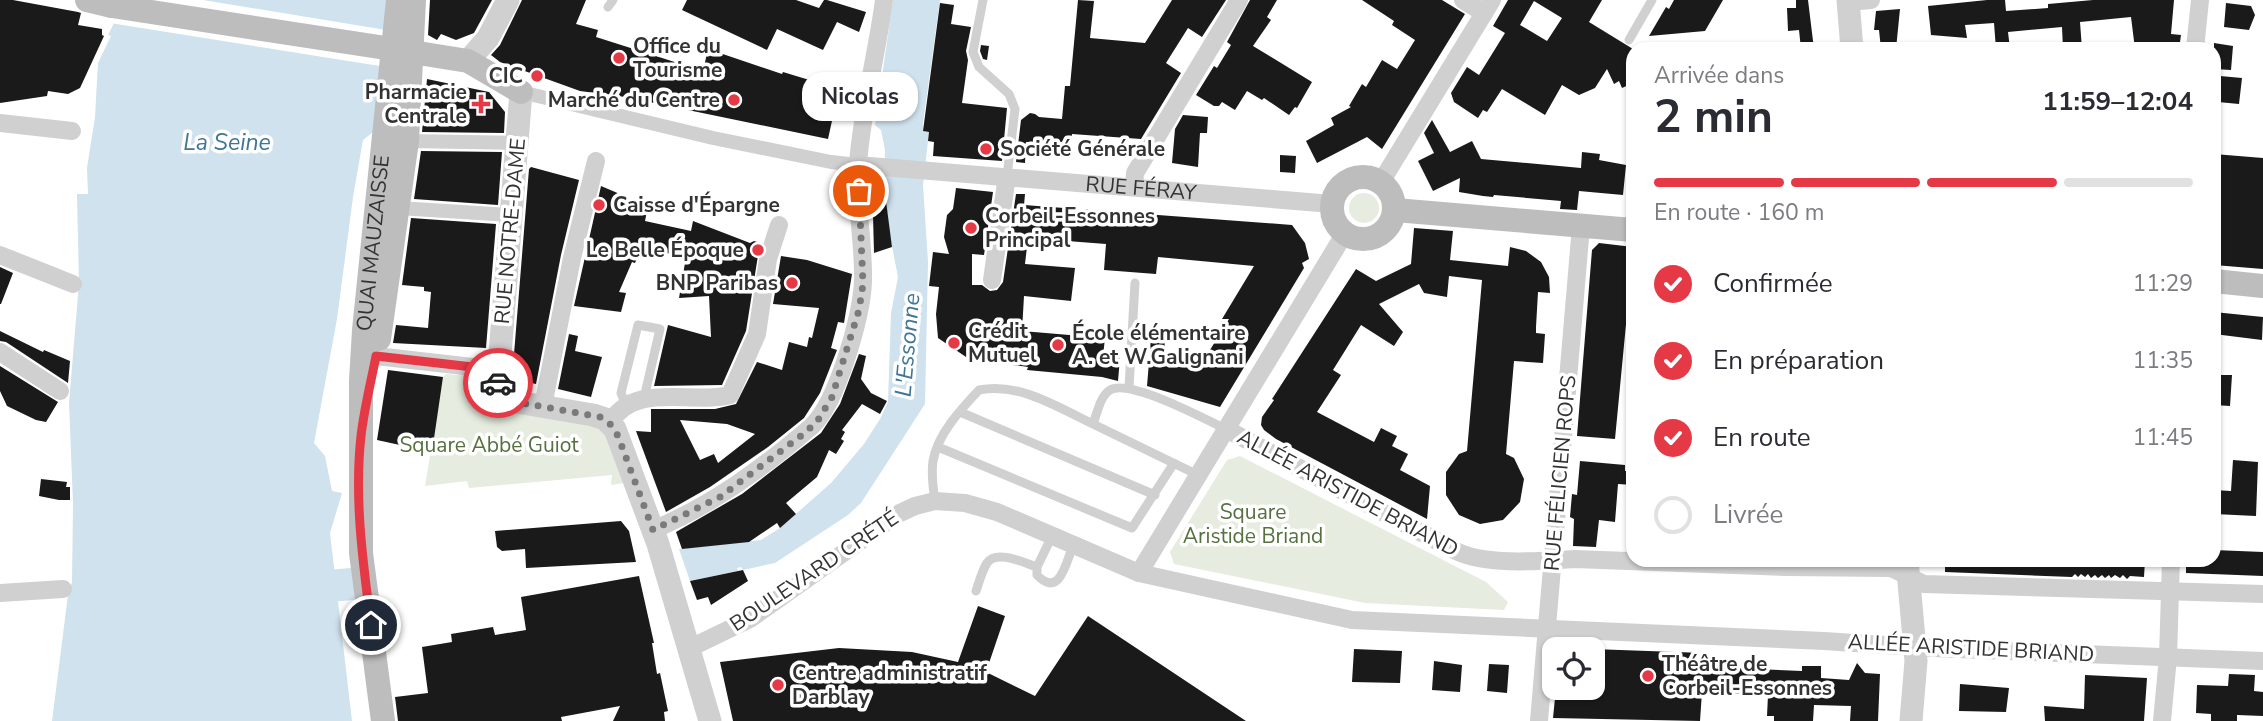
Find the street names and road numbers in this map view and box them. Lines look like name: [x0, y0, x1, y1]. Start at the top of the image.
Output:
street label: RUE NOTRE-DAME: [488, 137, 532, 325]
street label: QUAI MAUZAISSE: [350, 154, 396, 332]
street label: RUE FÉRAY: [1085, 170, 1198, 207]
street label: RUE FÉLICIEN ROPS: [1537, 374, 1583, 572]
street label: ALLÉE ARISTIDE BRIAND: [1233, 423, 1463, 563]
street label: BOULEVARD CRÉTÉ: [724, 504, 904, 638]
street label: ALLÉE ARISTIDE BRIAND: [1847, 628, 2095, 668]

